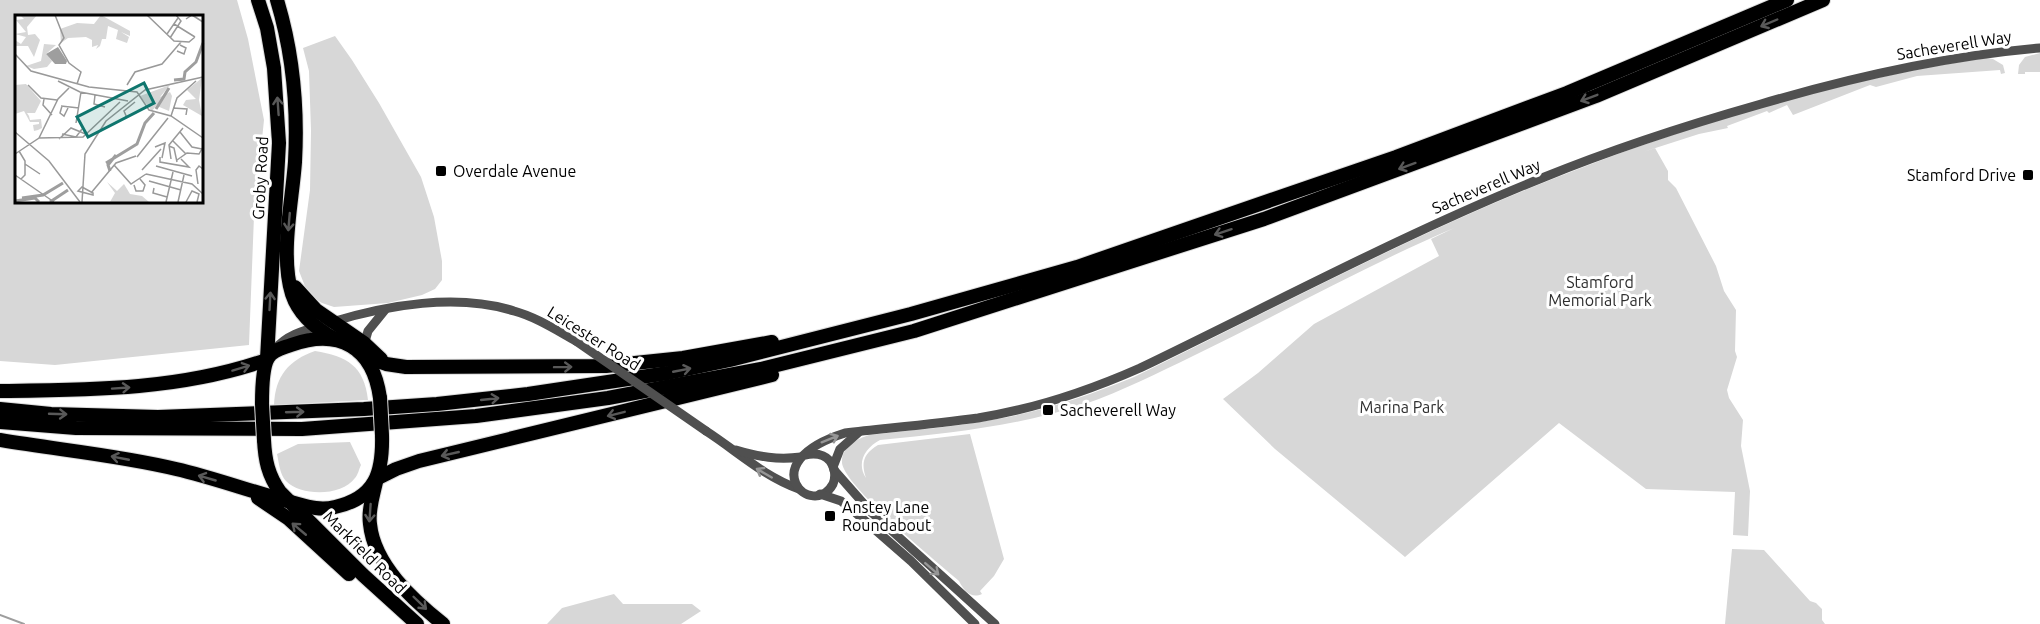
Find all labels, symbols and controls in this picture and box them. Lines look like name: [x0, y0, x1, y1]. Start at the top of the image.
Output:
inset map: [15, 15, 202, 202]
one-way arrow: [1761, 18, 1779, 29]
street label: Sacheverell Way: [1895, 27, 2013, 63]
one-way arrow: [1581, 94, 1599, 105]
one-way arrow: [272, 96, 283, 116]
street label: Groby Road: [249, 136, 271, 220]
street label: Sacheverell Way: [1429, 155, 1543, 217]
one-way arrow: [1398, 161, 1416, 172]
place label: Overdale Avenue: [453, 162, 576, 180]
marker: Overdale Avenue: [434, 164, 448, 178]
place label: Stamford Drive: [1907, 166, 2016, 184]
marker: Stamford Drive: [2021, 168, 2035, 182]
one-way arrow: [283, 212, 294, 232]
one-way arrow: [1214, 227, 1233, 238]
park label: Stamford Memorial Park: [1548, 273, 1652, 309]
one-way arrow: [264, 291, 275, 311]
street label: Leicester Road: [544, 302, 644, 374]
one-way arrow: [231, 362, 250, 373]
one-way arrow: [552, 362, 572, 373]
one-way arrow: [672, 364, 692, 375]
one-way arrow: [111, 382, 131, 393]
one-way arrow: [479, 393, 499, 404]
park label: Marina Park: [1360, 398, 1444, 416]
place label: Sacheverell Way: [1060, 401, 1176, 419]
marker: Sacheverell Way: [1041, 403, 1055, 417]
one-way arrow: [285, 406, 305, 417]
one-way arrow: [48, 408, 68, 420]
one-way arrow: [606, 408, 625, 420]
one-way arrow: [821, 432, 839, 443]
one-way arrow: [441, 449, 460, 461]
one-way arrow: [110, 452, 130, 463]
one-way arrow: [756, 466, 773, 478]
one-way arrow: [198, 472, 217, 483]
place label: Anstey Lane Roundabout: [842, 498, 932, 534]
one-way arrow: [365, 503, 376, 523]
street label: Markfield Road: [320, 507, 410, 597]
marker: Anstey Lane Roundabout: [823, 509, 837, 523]
one-way arrow: [291, 522, 307, 535]
one-way arrow: [925, 562, 940, 576]
one-way arrow: [412, 596, 427, 610]

